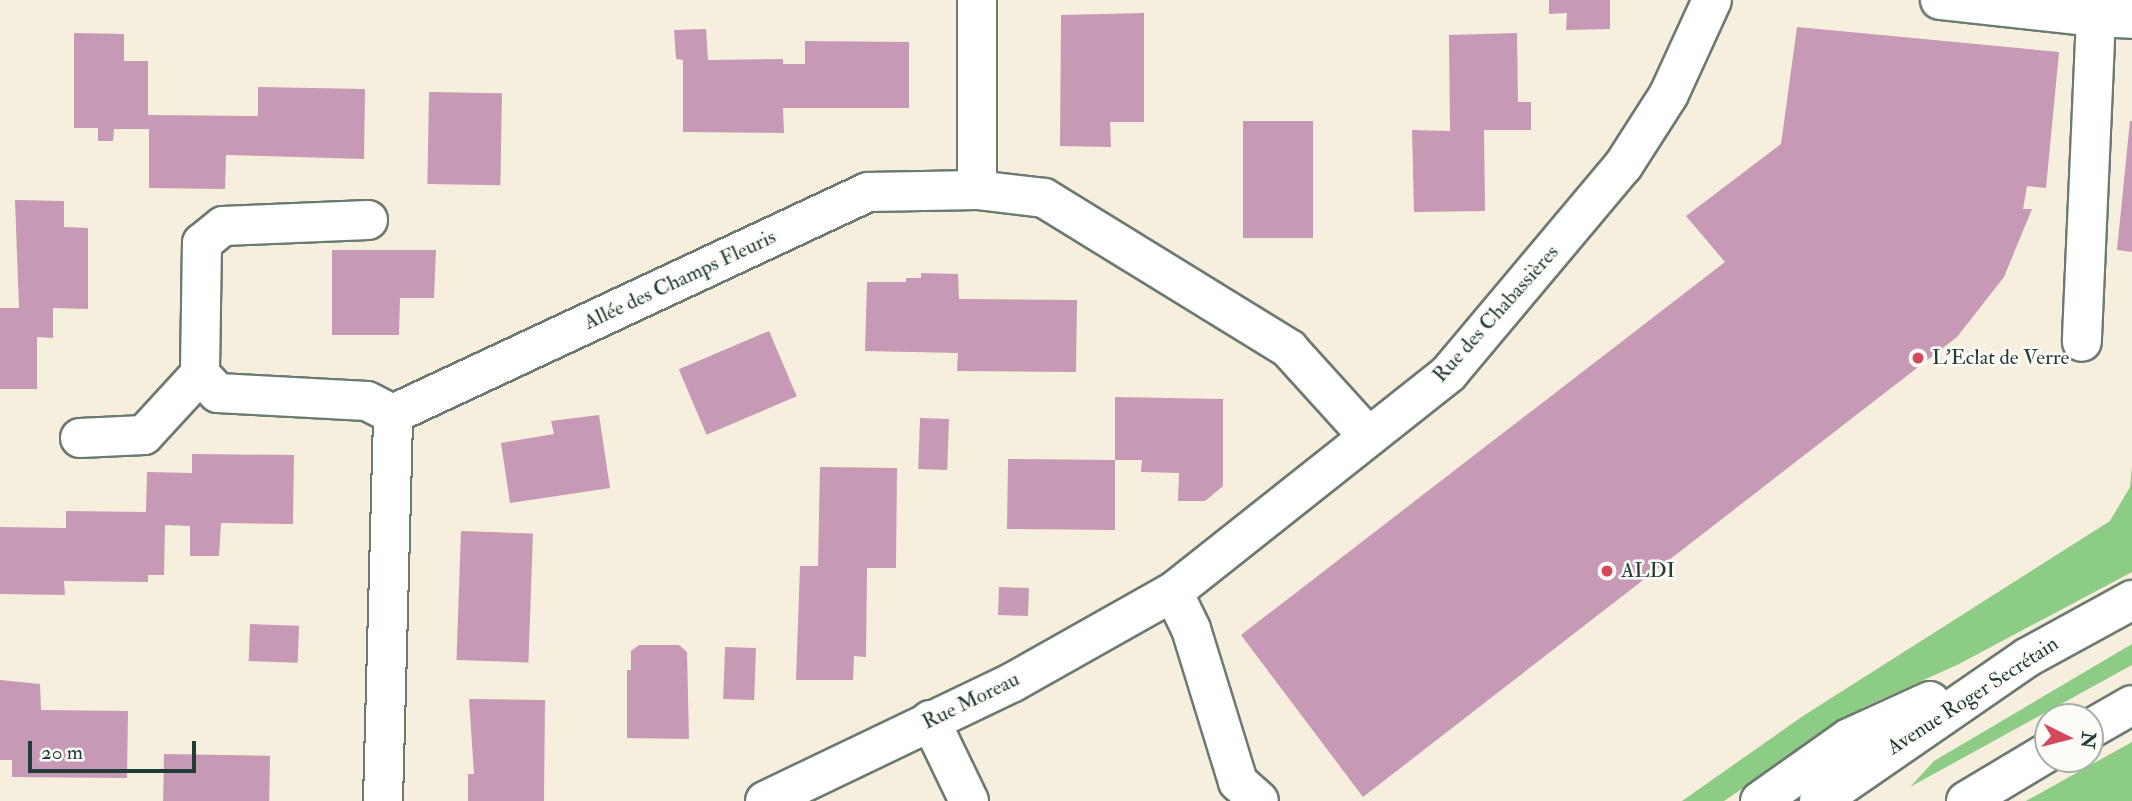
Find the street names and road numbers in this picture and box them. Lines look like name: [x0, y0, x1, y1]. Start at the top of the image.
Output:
street label: Allée des Champs Fleuris: [580, 224, 780, 336]
street label: Rue des Chabassières: [1428, 240, 1564, 388]
street label: Avenue Roger Secrétain: [1883, 631, 2063, 761]
street label: Rue Moreau: [918, 667, 1024, 735]

